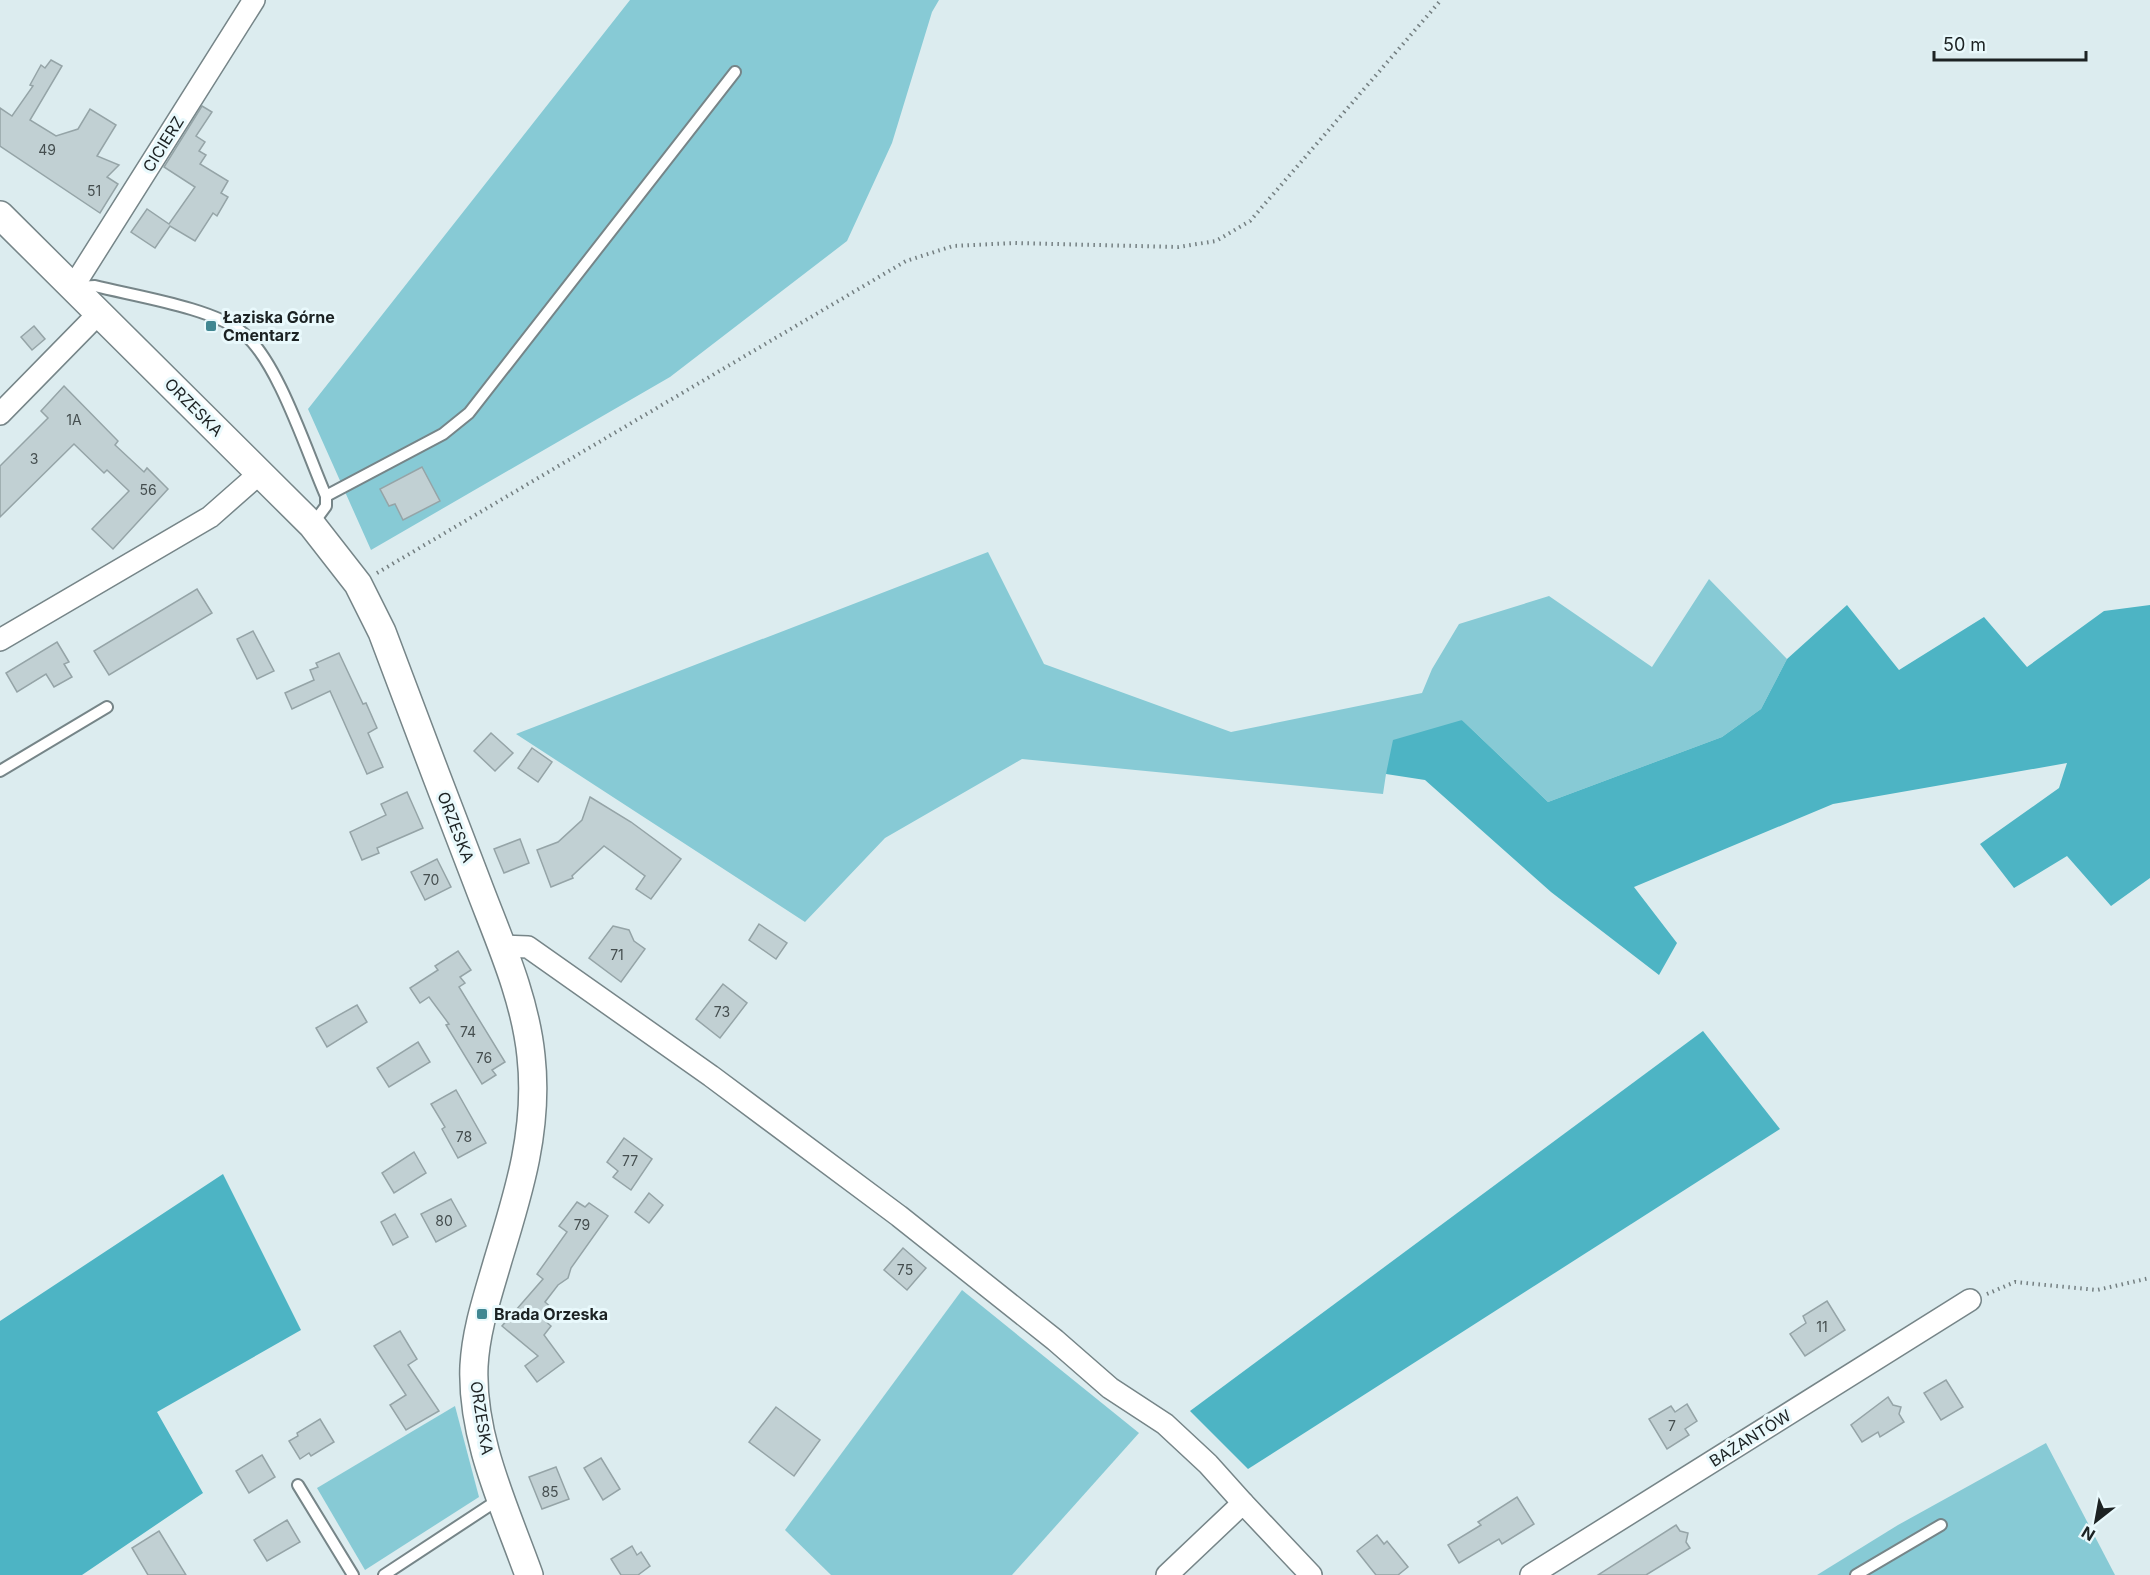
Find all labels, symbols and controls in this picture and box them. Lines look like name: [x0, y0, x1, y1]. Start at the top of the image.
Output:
scale bar: [1934, 24, 2086, 62]
text: 50 m: [1943, 34, 1986, 55]
street label: CICIERZ: [138, 112, 188, 176]
house number: 49: [38, 141, 56, 158]
house number: 51: [87, 182, 101, 199]
place label: Łaziska Górne Cmentarz: [223, 307, 335, 345]
marker: Łaziska Górne Cmentarz: [204, 319, 218, 333]
street label: ORZESKA: [161, 374, 227, 440]
house number: 1A: [66, 411, 82, 428]
house number: 3: [30, 450, 38, 467]
house number: 56: [139, 481, 157, 498]
street label: ORZESKA: [433, 789, 479, 865]
house number: 70: [423, 871, 439, 888]
house number: 71: [610, 946, 624, 963]
house number: 73: [714, 1003, 730, 1020]
house number: 74: [460, 1023, 476, 1040]
house number: 76: [476, 1049, 492, 1066]
house number: 78: [456, 1128, 472, 1145]
house number: 77: [622, 1152, 638, 1169]
house number: 80: [435, 1212, 453, 1229]
house number: 79: [574, 1216, 590, 1233]
house number: 75: [897, 1261, 913, 1278]
place label: Brada Orzeska: [494, 1304, 608, 1324]
marker: Brada Orzeska: [475, 1307, 489, 1321]
house number: 11: [1816, 1318, 1828, 1335]
street label: ORZESKA: [466, 1380, 498, 1456]
street label: BAŻANTÓW: [1705, 1405, 1795, 1471]
house number: 7: [1668, 1417, 1676, 1434]
house number: 85: [541, 1483, 559, 1500]
north arrow: [2066, 1491, 2126, 1551]
text: N: [2078, 1522, 2099, 1546]

